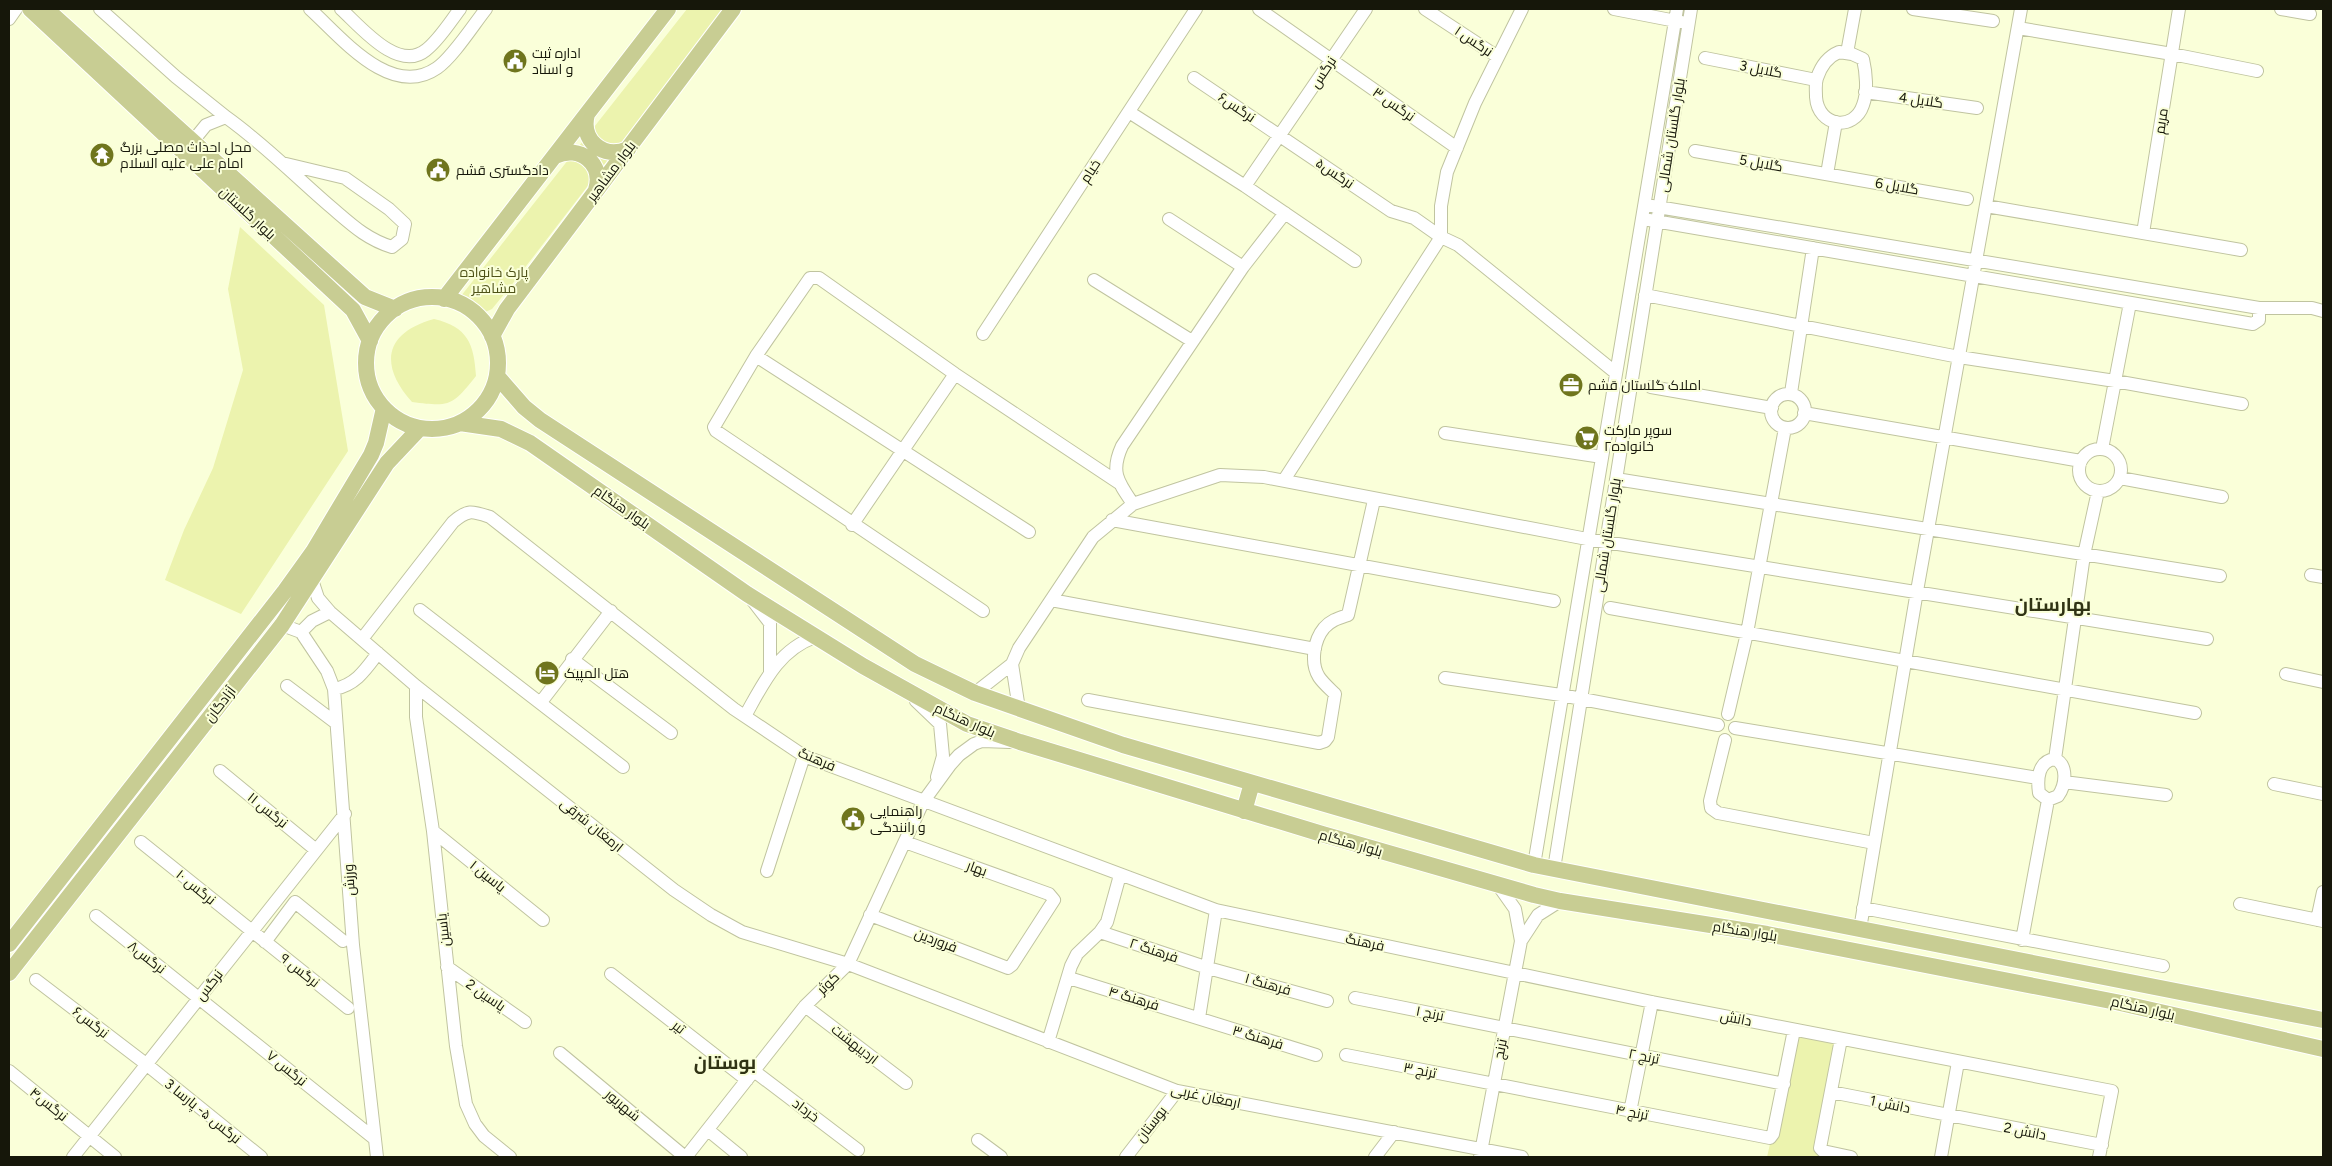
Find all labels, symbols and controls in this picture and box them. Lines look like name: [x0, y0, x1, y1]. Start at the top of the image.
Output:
street label: نرگس ۱: [1451, 22, 1496, 60]
place label: اداره ثبت و اسناد: [532, 45, 581, 78]
public building icon: اداره ثبت و اسناد: [502, 48, 528, 74]
street label: نرگس: [1307, 53, 1340, 91]
street label: گلایل 3: [1738, 57, 1784, 82]
street label: بلوار گلستان شمالی: [1654, 77, 1689, 193]
street label: نرگس ۳: [1369, 84, 1418, 125]
street label: نرگس۶: [1215, 89, 1259, 126]
street label: گلایل 4: [1898, 89, 1944, 112]
street label: مریم: [2151, 107, 2173, 135]
street label: بلوار مشاهیر: [582, 138, 640, 206]
place label: محل احداث مصلی بزرگ امام علی علیه السلام: [120, 139, 252, 173]
temple icon: محل احداث مصلی بزرگ امام علی علیه السلام: [89, 142, 115, 168]
street label: گلایل 5: [1738, 151, 1784, 176]
street label: نرگس۵: [1312, 154, 1357, 192]
street label: خیام: [1077, 156, 1105, 187]
public building icon: دادگستری قشم: [425, 157, 451, 183]
place label: دادگستری قشم: [456, 162, 549, 180]
street label: گلایل 6: [1874, 174, 1920, 199]
street label: بلوار گلستان: [216, 183, 279, 244]
park label: پارک خانواده مشاهیر: [460, 264, 528, 297]
office icon: املاک گلستان قشم: [1558, 372, 1584, 398]
place label: املاک گلستان قشم: [1588, 377, 1701, 395]
place label: سوپر ماركت خانواده٢: [1604, 422, 1672, 455]
supermarket icon: سوپر ماركت خانواده٢: [1574, 425, 1600, 451]
street label: بلوار گلستان شمالی: [1590, 477, 1625, 593]
street label: بلوار هنگام: [590, 482, 653, 534]
district label: بهارستان: [2015, 593, 2091, 616]
hotel icon: هتل المپیک: [534, 660, 560, 686]
place label: هتل المپیک: [564, 665, 629, 683]
street label: آزادگان: [201, 683, 240, 726]
street label: بلوار هنگام: [931, 699, 998, 742]
street label: فرهنگ: [795, 744, 838, 775]
street label: نرگس ۱۱: [244, 789, 291, 832]
street label: ارمغان شرقی: [557, 795, 627, 856]
place label: راهنمایی و رانندگی: [870, 803, 926, 836]
public building icon: راهنمایی و رانندگی: [840, 806, 866, 832]
street label: بلوار هنگام: [1317, 826, 1384, 862]
street label: یاسین ۱: [466, 857, 509, 896]
street label: بهار: [963, 857, 990, 880]
street label: ورزش: [340, 863, 359, 896]
street label: نرگس ۱۰: [172, 866, 219, 909]
street label: یاسین: [433, 912, 454, 947]
street label: بلوار هنگام: [1711, 918, 1778, 946]
street label: فروردین: [912, 925, 960, 956]
street label: فرهنگ: [1344, 930, 1386, 955]
street label: فرهنگ ۲: [1127, 935, 1180, 966]
street label: نرگس۸: [124, 937, 169, 978]
street label: نرگس ۹: [276, 950, 323, 991]
street label: نرگس: [192, 966, 227, 1004]
street label: کوثر: [813, 969, 843, 999]
street label: فرهنگ ۱: [1243, 970, 1293, 999]
street label: یاسین 2: [463, 976, 509, 1015]
street label: فرهنگ ۴: [1106, 983, 1161, 1014]
street label: بلوار هنگام: [2109, 993, 2177, 1025]
street label: ترنج ۱: [1414, 1002, 1446, 1025]
street label: نرگس۶: [69, 1003, 112, 1042]
street label: دانش: [1719, 1007, 1753, 1030]
street label: تیر: [668, 1016, 689, 1038]
street label: اردیبهشت: [828, 1021, 882, 1068]
street label: فرهنگ ۳: [1230, 1022, 1285, 1053]
street label: ترنج: [1490, 1037, 1511, 1061]
street label: ترنج ۲: [1627, 1045, 1661, 1068]
street label: نرگس ۷: [263, 1047, 310, 1090]
district label: بوستان: [694, 1051, 756, 1074]
street label: ترنج ۳: [1402, 1059, 1438, 1082]
street label: نرگس ۵- پارسا 3: [160, 1075, 244, 1148]
street label: ارمغان غربی: [1169, 1081, 1242, 1112]
street label: نرگس۴: [26, 1084, 71, 1125]
street label: شهریور: [601, 1085, 644, 1125]
street label: دانش 1: [1868, 1092, 1912, 1117]
street label: خرداد: [789, 1095, 823, 1126]
street label: ترنج ۴: [1614, 1101, 1650, 1124]
street label: بوستان: [1132, 1103, 1171, 1146]
street label: دانش 2: [2002, 1119, 2048, 1144]

